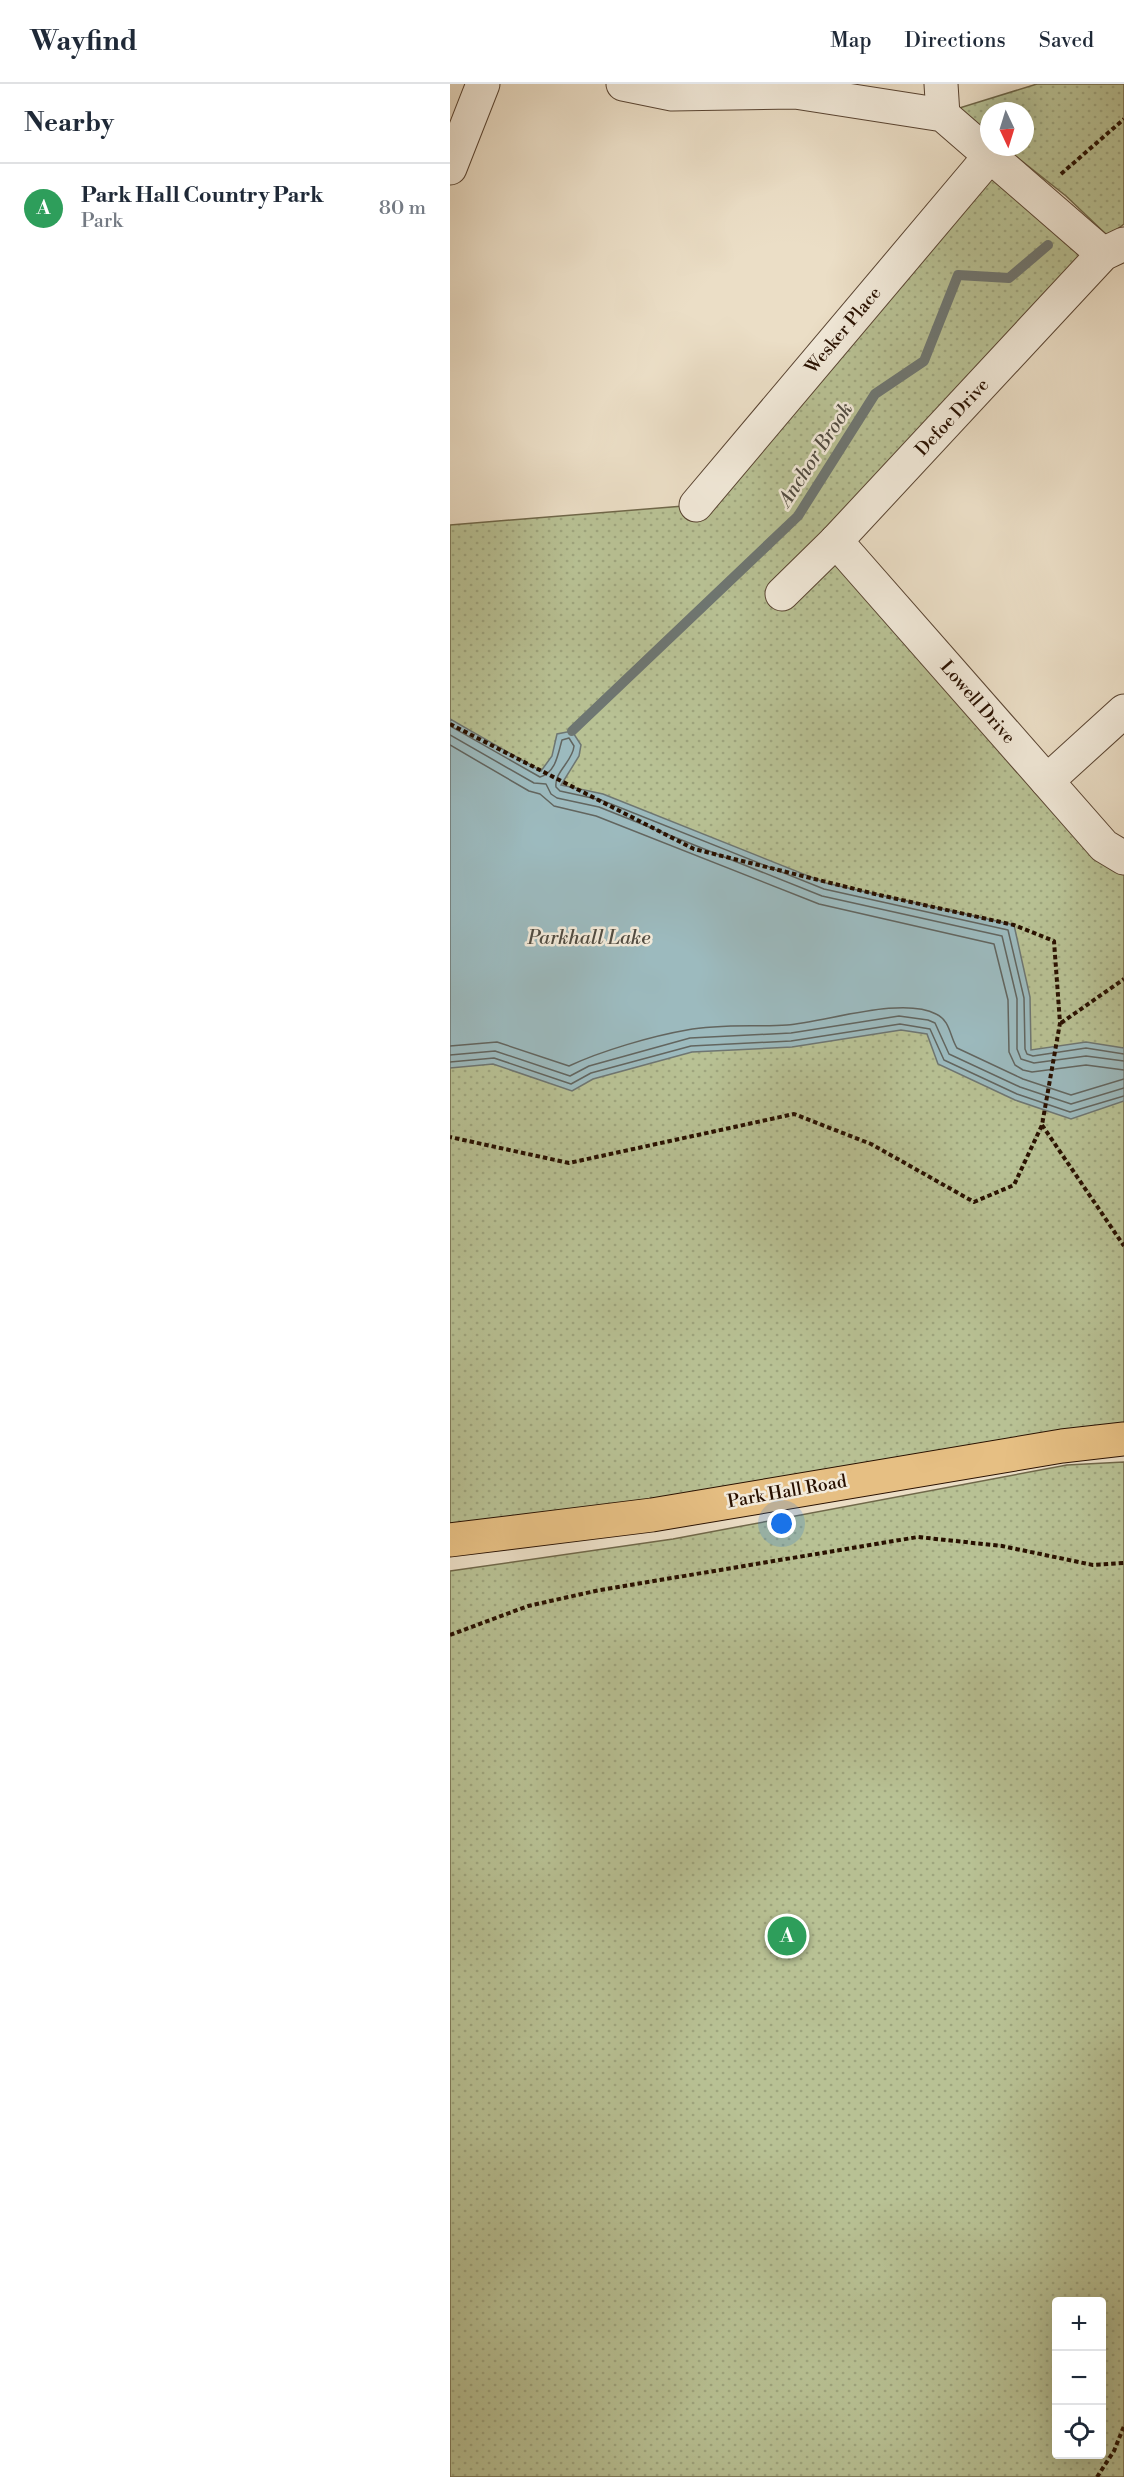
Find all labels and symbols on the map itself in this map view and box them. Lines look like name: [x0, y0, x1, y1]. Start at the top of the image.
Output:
north arrow: [980, 102, 1034, 156]
street label: Wesker Place: [800, 282, 887, 379]
street label: Defoe Drive: [911, 374, 994, 461]
water label: Anchor Brook: [772, 398, 859, 513]
street label: Lowell Drive: [935, 656, 1020, 749]
water label: Parkhall Lake: [527, 926, 651, 951]
street label: Park Hall Road: [726, 1470, 849, 1513]
your location: [767, 1509, 796, 1538]
pin: A: [768, 1914, 806, 1958]

